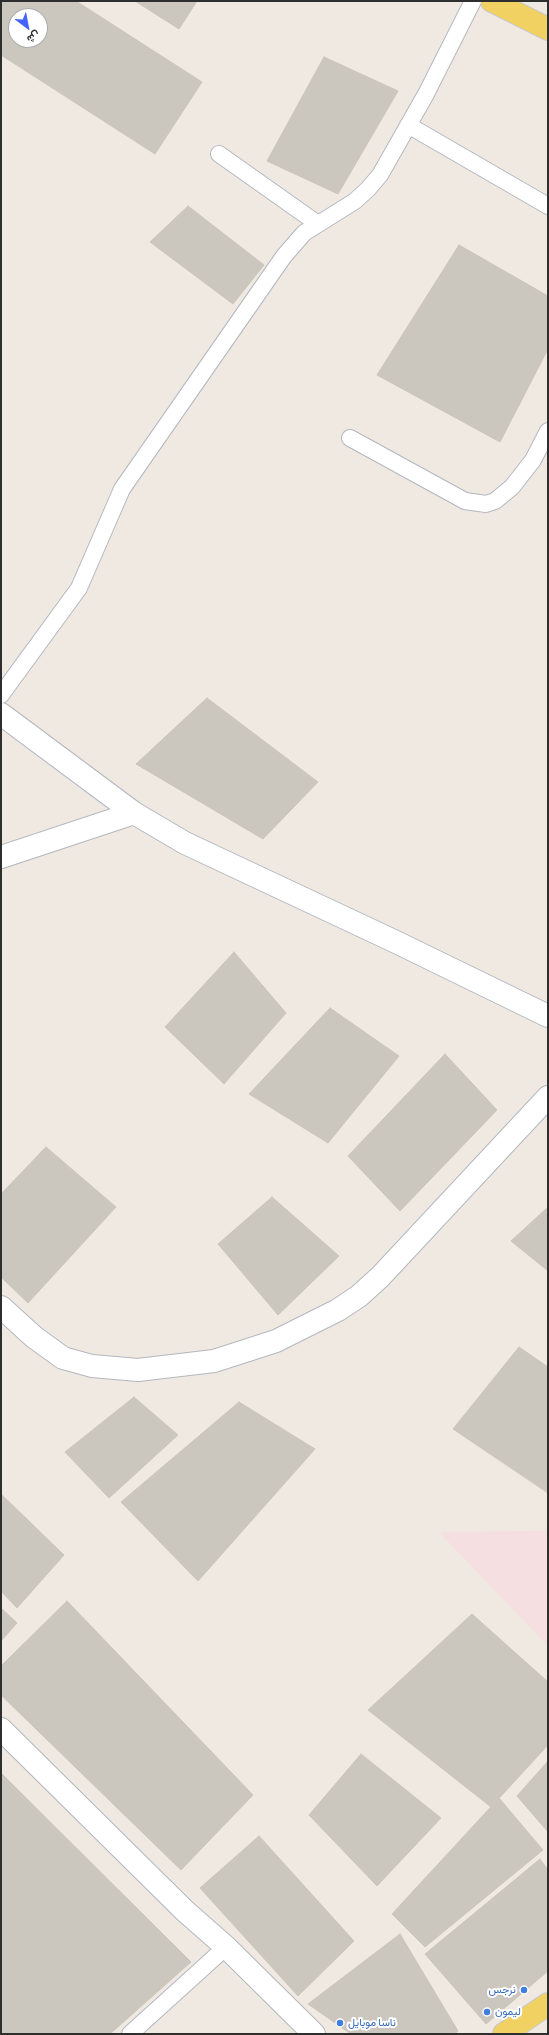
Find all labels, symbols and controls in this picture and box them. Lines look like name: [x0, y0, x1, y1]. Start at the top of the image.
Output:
north arrow: [8, 8, 48, 48]
text: ش: [25, 28, 44, 48]
place label: نرجس: [488, 1983, 516, 1997]
marker: نرجس: [519, 1985, 529, 1995]
place label: ليمون: [495, 2005, 521, 2019]
marker: ليمون: [482, 2007, 492, 2017]
place label: ناسا موبايل: [348, 2016, 396, 2030]
marker: ناسا موبايل: [335, 2018, 345, 2028]

